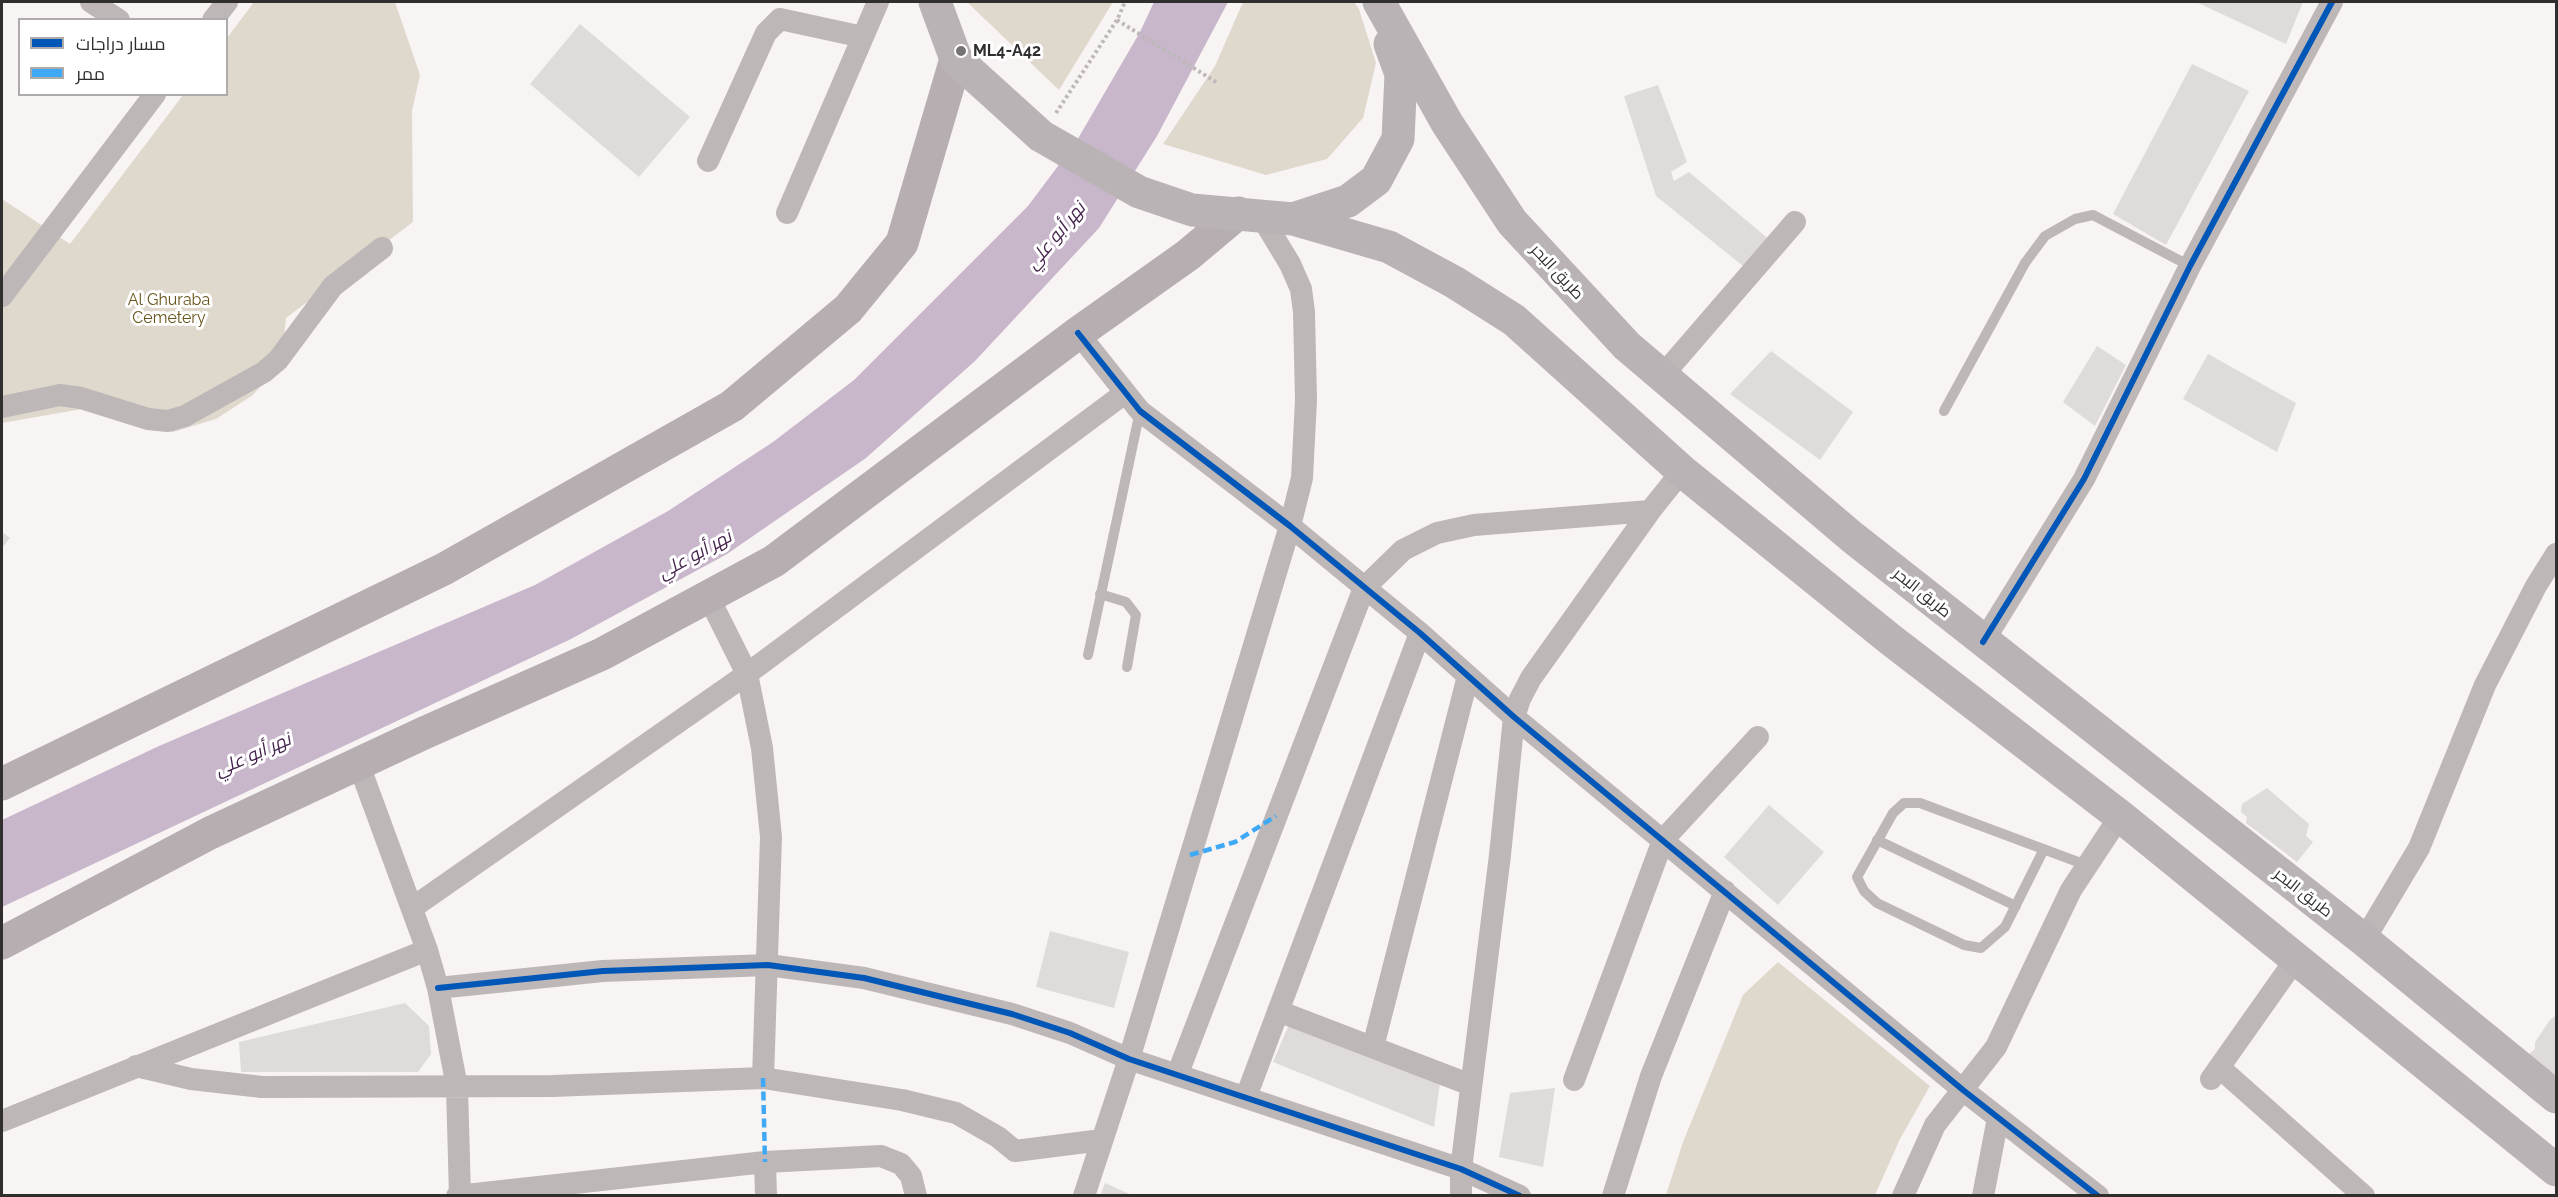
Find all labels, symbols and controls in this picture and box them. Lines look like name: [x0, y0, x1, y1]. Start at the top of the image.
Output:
legend: [18, 18, 228, 96]
text: مسار دراجات: [76, 33, 165, 54]
place label: ML4-A42: [973, 41, 1041, 61]
marker: ML4-A42: [954, 44, 968, 58]
text: ممر: [76, 63, 105, 84]
water label: نهر أبو علي: [1022, 198, 1090, 274]
street label: طريق البحر: [1527, 240, 1587, 304]
park label: Al Ghuraba Cemetery: [128, 290, 210, 328]
water label: نهر أبو علي: [654, 526, 736, 584]
street label: طريق البحر: [1889, 564, 1955, 622]
water label: نهر أبو علي: [212, 729, 294, 781]
street label: طريق البحر: [2270, 864, 2336, 922]

